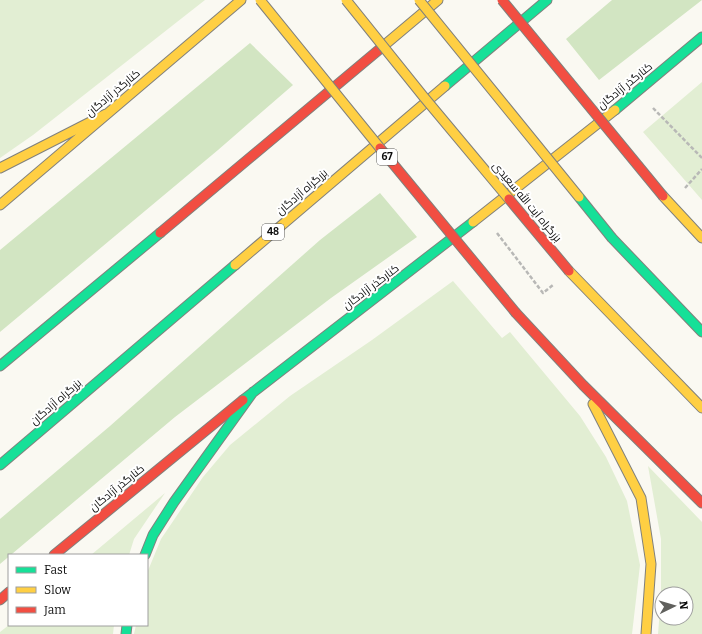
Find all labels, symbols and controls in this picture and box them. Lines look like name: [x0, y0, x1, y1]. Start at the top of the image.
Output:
street label: کنارگذر آزادگان: [595, 60, 655, 112]
street label: کنارگذر آزادگان: [83, 66, 143, 119]
road number: 67: [377, 149, 397, 165]
street label: بزرگراه آیت الله سعیدی: [490, 158, 566, 245]
street label: بزرگراه آزادگان: [274, 166, 330, 218]
road number: 48: [262, 224, 284, 240]
street label: کنارگذر آزادگان: [340, 262, 402, 312]
street label: بزرگراه آزادگان: [28, 376, 84, 428]
street label: کنارگذر آزادگان: [87, 462, 147, 514]
legend: [8, 554, 148, 626]
text: Fast: [44, 563, 68, 577]
text: Slow: [44, 583, 71, 597]
north arrow: [654, 586, 694, 626]
text: N: [677, 600, 690, 610]
text: Jam: [43, 603, 66, 617]

